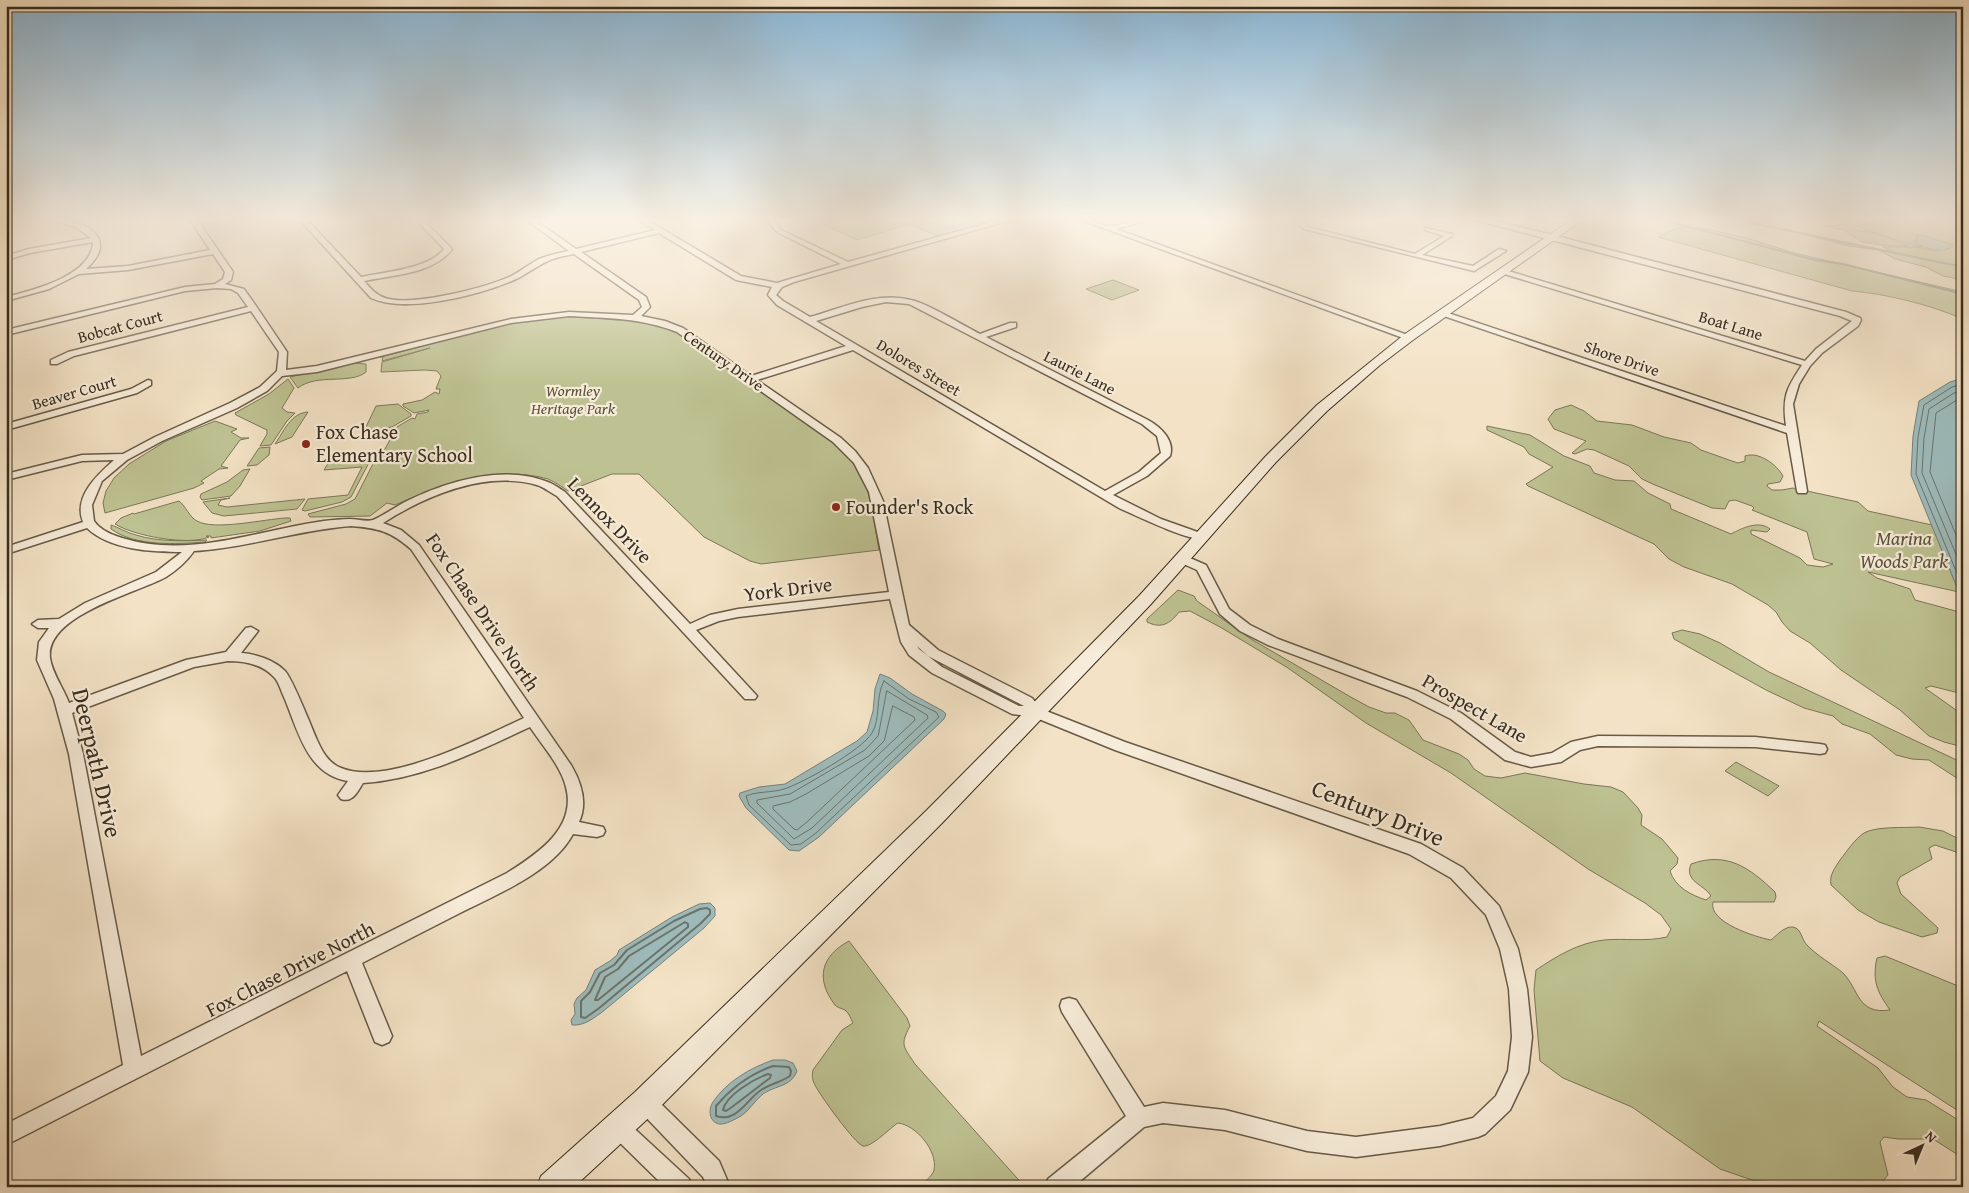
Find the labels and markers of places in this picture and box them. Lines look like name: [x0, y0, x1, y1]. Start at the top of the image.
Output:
place label: Fox Chase Elementary School: [316, 417, 473, 469]
marker: Fox Chase Elementary School: [300, 438, 312, 450]
place label: Founder's Rock: [846, 492, 974, 521]
marker: Founder's Rock: [830, 501, 842, 513]

